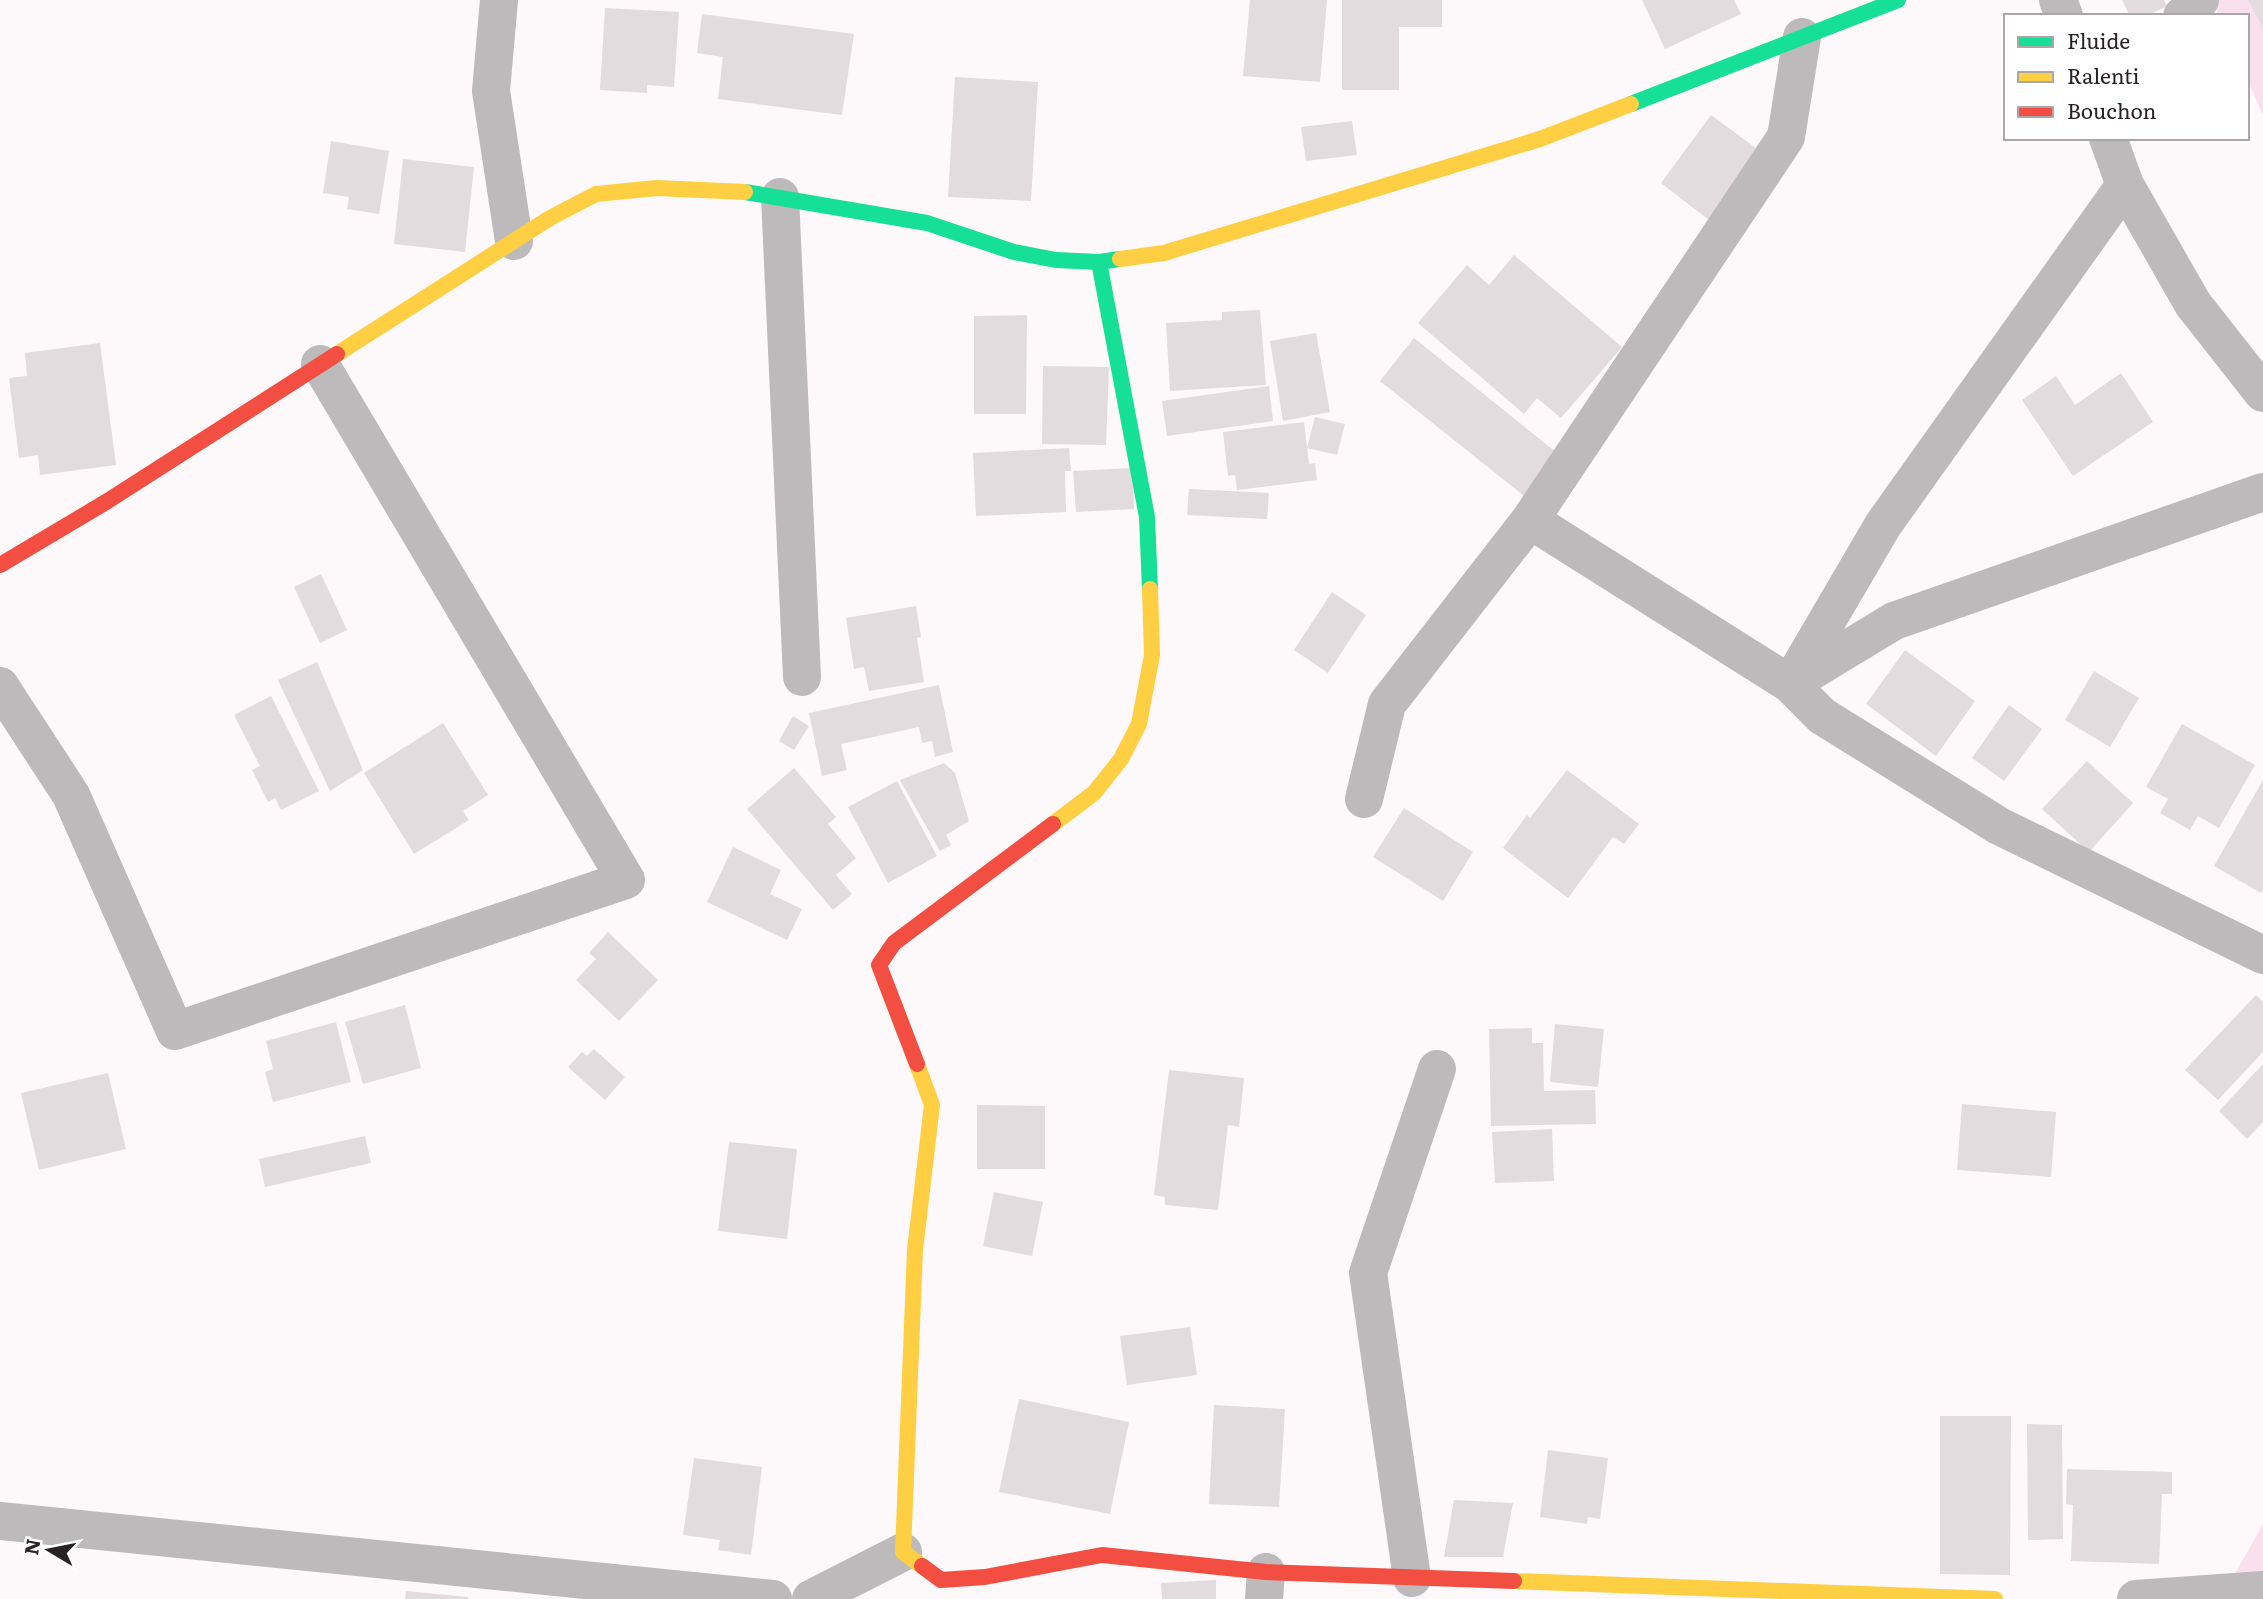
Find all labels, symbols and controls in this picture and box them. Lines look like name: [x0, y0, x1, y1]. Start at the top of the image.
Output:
legend: [2004, 14, 2249, 140]
text: Fluide: [2067, 24, 2130, 55]
text: Ralenti: [2067, 59, 2140, 90]
text: Bouchon: [2067, 94, 2157, 125]
north arrow: [14, 1515, 84, 1585]
text: N: [16, 1537, 46, 1557]

